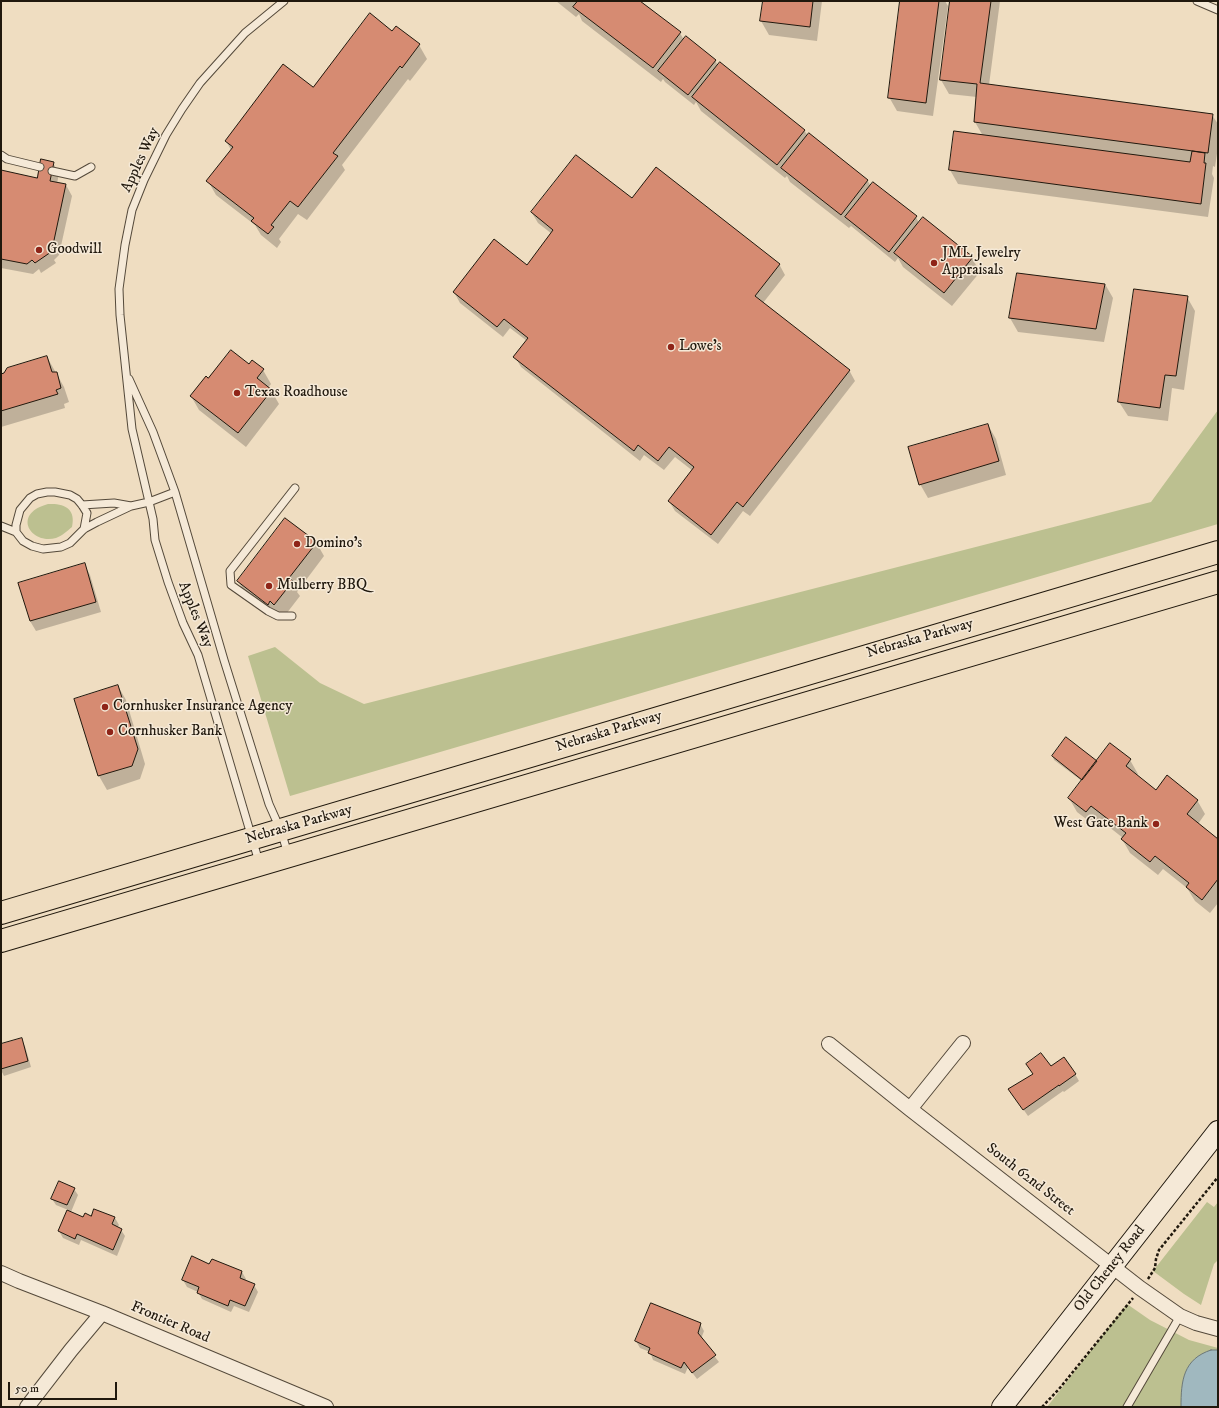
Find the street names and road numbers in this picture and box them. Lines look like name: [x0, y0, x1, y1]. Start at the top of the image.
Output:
street label: Apples Way: [118, 125, 164, 195]
street label: Apples Way: [174, 579, 216, 651]
street label: Nebraska Parkway: [865, 615, 975, 663]
street label: Nebraska Parkway: [554, 707, 664, 757]
street label: Nebraska Parkway: [244, 801, 354, 849]
street label: South 62nd Street: [982, 1140, 1078, 1220]
street label: Old Cheney Road: [1071, 1222, 1149, 1316]
street label: Frontier Road: [128, 1298, 212, 1348]

